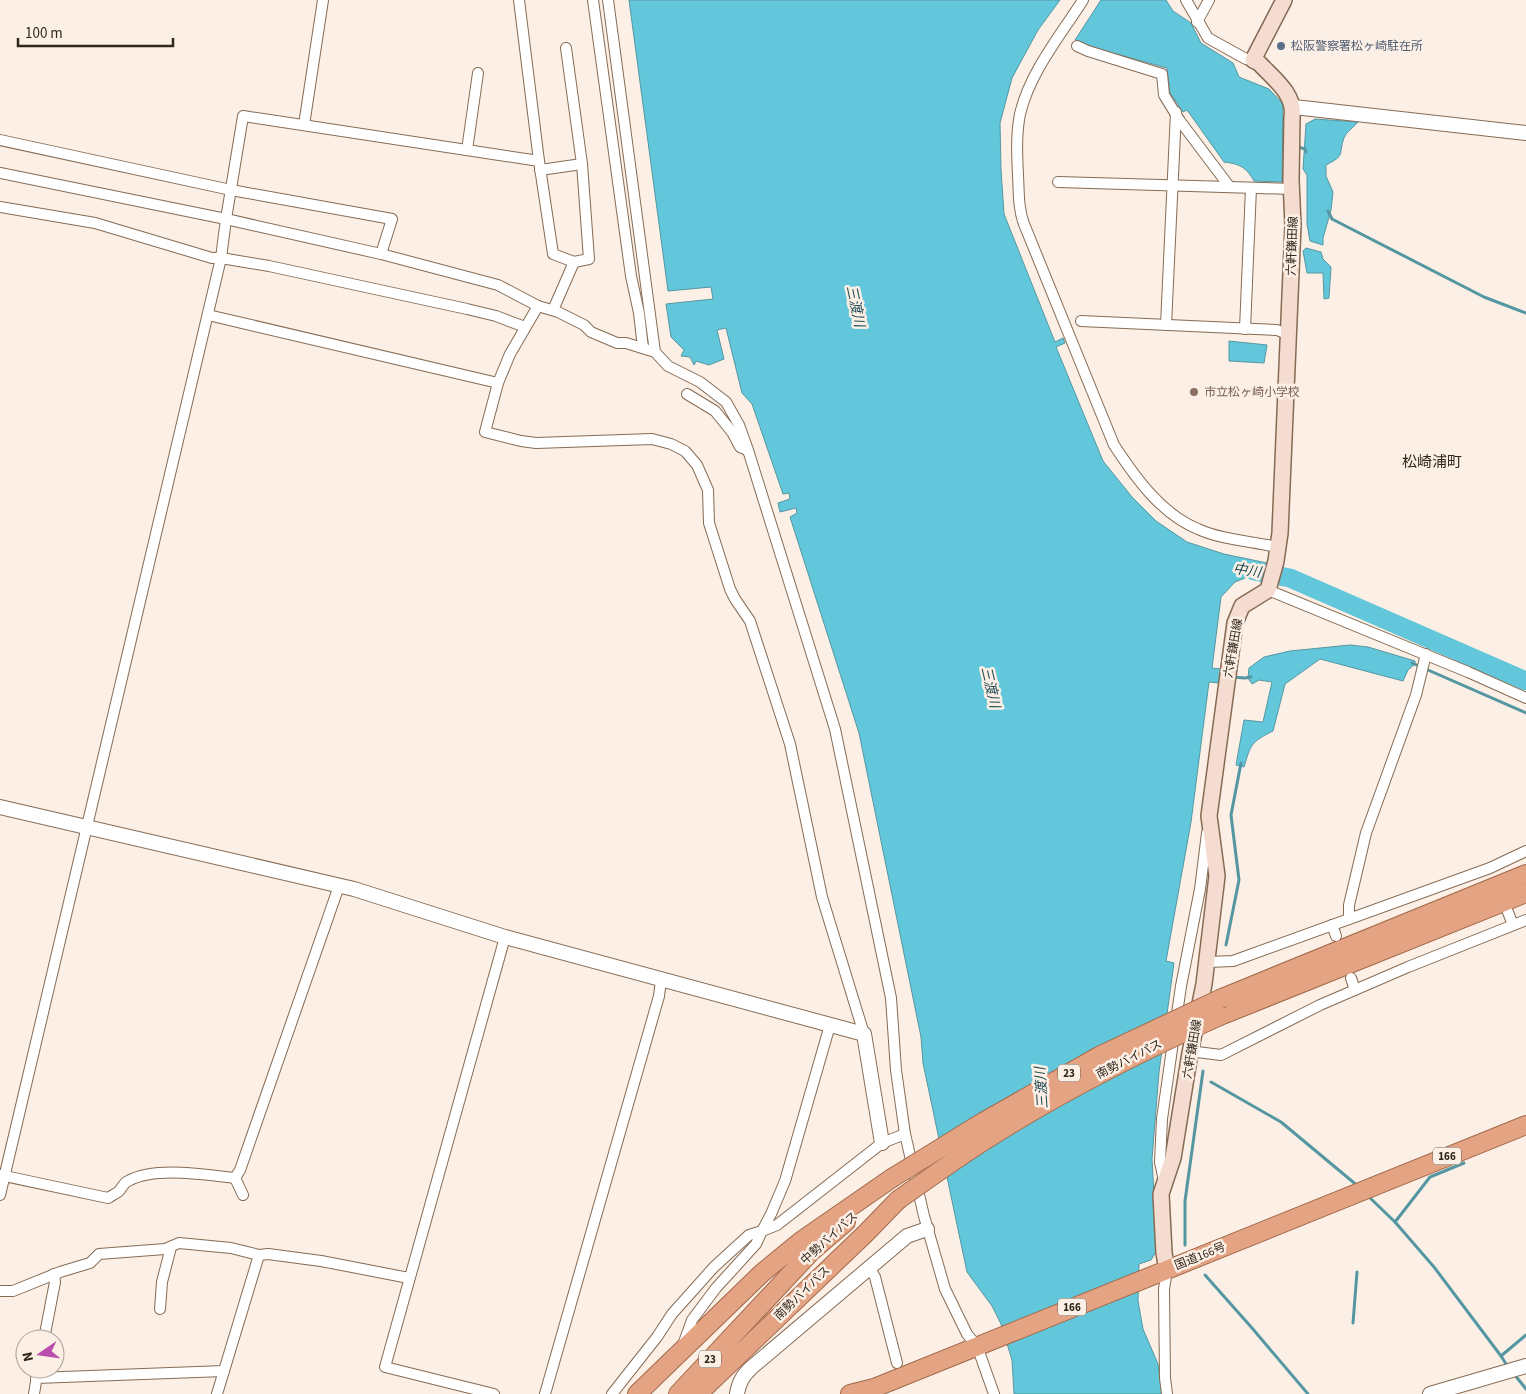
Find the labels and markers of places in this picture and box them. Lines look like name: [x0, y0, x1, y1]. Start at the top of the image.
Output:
place label: 松阪警察署松ヶ崎駐在所: [1291, 38, 1423, 55]
marker: 松阪警察署松ヶ崎駐在所: [1275, 40, 1287, 52]
place label: 市立松ヶ崎小学校: [1204, 384, 1300, 401]
marker: 市立松ヶ崎小学校: [1188, 386, 1200, 398]

